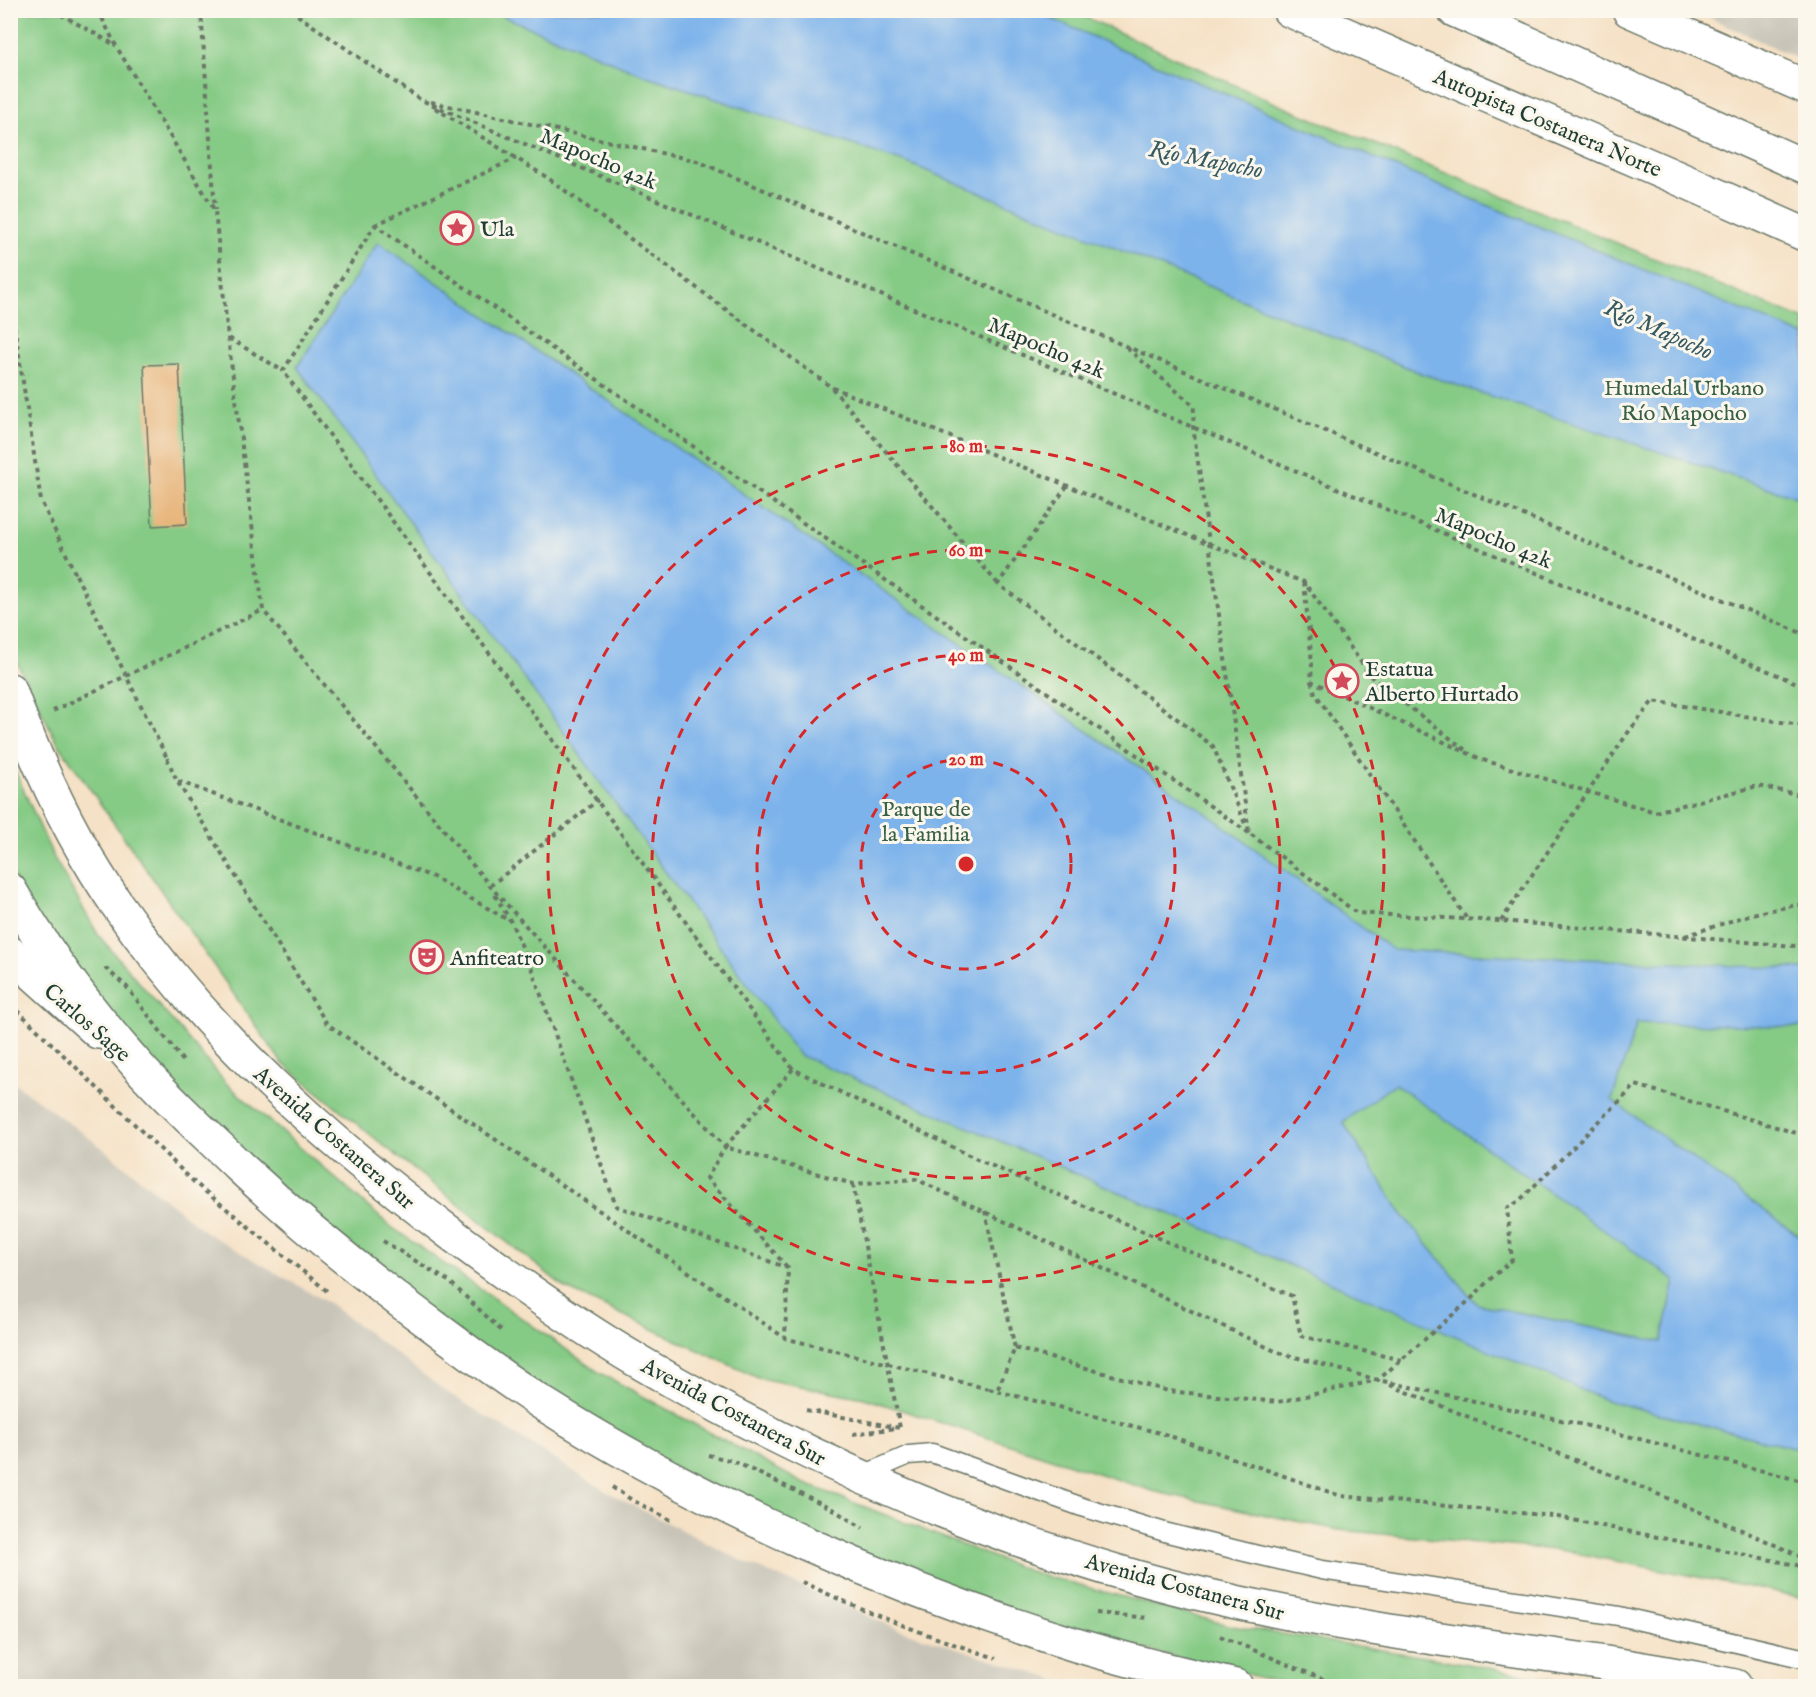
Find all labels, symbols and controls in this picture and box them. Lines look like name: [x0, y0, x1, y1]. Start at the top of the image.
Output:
street label: Autopista Costanera Norte: [1428, 63, 1666, 185]
street label: Mapocho 42k: [535, 123, 661, 197]
water label: Río Mapocho: [1146, 134, 1265, 187]
place icon: Ula: [439, 210, 475, 246]
place label: Ula: [480, 216, 515, 244]
water label: Río Mapocho: [1599, 293, 1718, 368]
street label: Mapocho 42k: [983, 312, 1109, 386]
park label: Humedal Urbano Río Mapocho: [1604, 375, 1764, 428]
text: 80 m: [949, 436, 983, 459]
street label: Mapocho 42k: [1430, 502, 1556, 576]
text: 60 m: [949, 540, 983, 563]
text: 40 m: [948, 645, 984, 668]
place label: Estatua Alberto Hurtado: [1364, 656, 1519, 709]
place icon: Estatua Alberto Hurtado: [1324, 663, 1360, 699]
text: 20 m: [948, 749, 984, 772]
park label: Parque de la Familia: [881, 796, 971, 849]
centre of rings: [956, 854, 976, 874]
theatre icon: Anfiteatro: [409, 939, 445, 975]
place label: Anfiteatro: [449, 945, 544, 973]
street label: Carlos Sage: [37, 978, 136, 1069]
street label: Avenida Costanera Sur: [246, 1060, 420, 1216]
street label: Avenida Costanera Sur: [635, 1352, 830, 1473]
street label: Avenida Costanera Sur: [1081, 1548, 1287, 1628]

